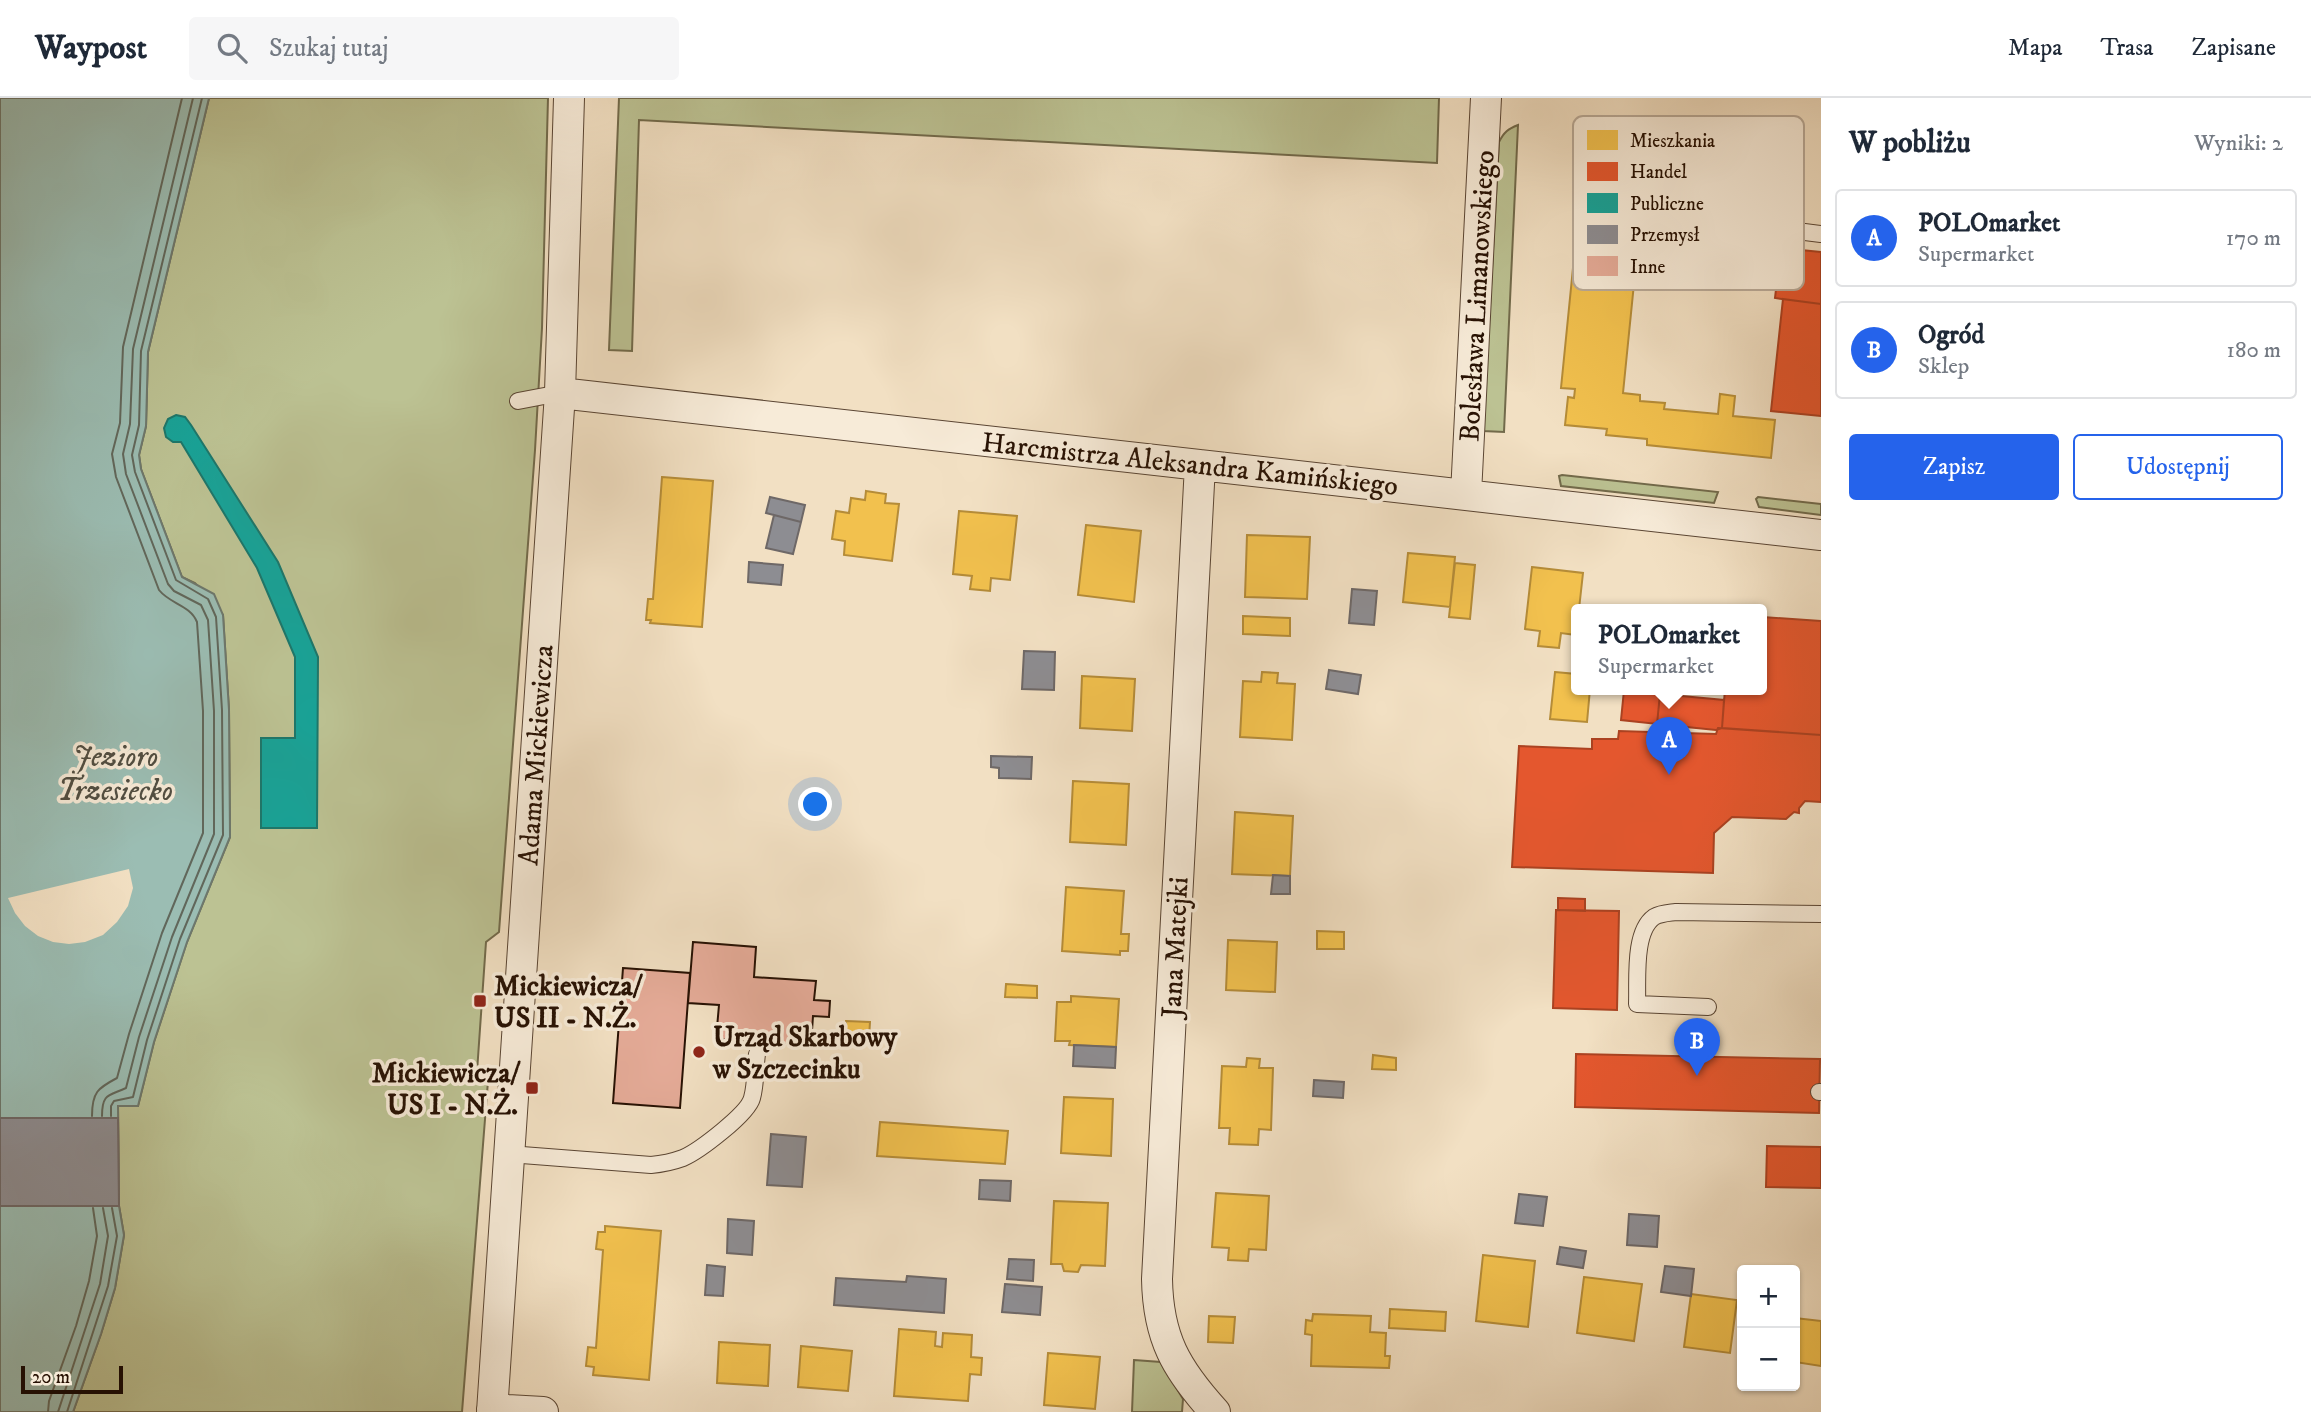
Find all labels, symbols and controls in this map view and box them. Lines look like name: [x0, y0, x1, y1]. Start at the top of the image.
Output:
search box: [189, 17, 679, 80]
text: Waypost: [35, 28, 147, 69]
icon: search: [213, 29, 251, 67]
text: Szukaj tutaj: [269, 32, 389, 65]
text: Mapa: [2008, 33, 2062, 63]
text: Trasa: [2100, 33, 2154, 63]
text: Zapisane: [2192, 33, 2276, 63]
legend: [1573, 116, 1804, 290]
text: W pobliżu: [1849, 125, 1971, 162]
text: Wyniki: 2: [2194, 129, 2283, 158]
text: Mieszkania: [1630, 130, 1715, 153]
street label: Bolesława Limanowskiego: [1452, 149, 1503, 443]
text: Handel: [1630, 161, 1687, 184]
text: Publiczne: [1630, 193, 1704, 216]
text: POLOmarket: [1918, 207, 2060, 240]
text: Przemysł: [1630, 224, 1700, 247]
text: A: [1867, 224, 1881, 253]
text: 170 m: [2226, 224, 2281, 253]
text: Supermarket: [1918, 240, 2034, 269]
text: Inne: [1630, 256, 1666, 279]
text: Ogród: [1918, 319, 1984, 352]
text: B: [1867, 336, 1881, 365]
text: 180 m: [2226, 336, 2281, 365]
text: Sklep: [1918, 352, 1969, 381]
street label: Harcmistrza Aleksandra Kamińskiego: [980, 425, 1400, 504]
button: Zapisz: [1849, 434, 2059, 500]
button: Udostępnij: [2073, 434, 2283, 500]
popup: [1571, 604, 1767, 695]
text: POLOmarket: [1598, 619, 1740, 652]
street label: Adama Mickiewicza: [511, 643, 562, 867]
text: Supermarket: [1598, 652, 1714, 681]
pin: A: [1646, 717, 1692, 775]
water label: Jezioro Trzesiecko: [57, 739, 173, 810]
your location: [798, 787, 832, 821]
street label: Jana Matejki: [1154, 876, 1197, 1021]
place label: Mickiewicza/ US II - N.Ż.: [494, 969, 644, 1036]
marker: Mickiewicza/ US II - N.Ż.: [472, 993, 488, 1009]
pin: B: [1674, 1018, 1720, 1076]
place label: Urząd Skarbowy w Szczecinku: [712, 1020, 898, 1087]
marker: Urząd Skarbowy w Szczecinku: [691, 1044, 707, 1060]
place label: Mickiewicza/ US I - N.Ż.: [372, 1056, 521, 1123]
marker: Mickiewicza/ US I - N.Ż.: [524, 1080, 540, 1096]
map controls: [1737, 1265, 1800, 1391]
button: +: [1737, 1265, 1800, 1328]
button: −: [1737, 1328, 1800, 1391]
scale bar: [21, 1363, 122, 1395]
text: 20 m: [32, 1366, 70, 1389]

